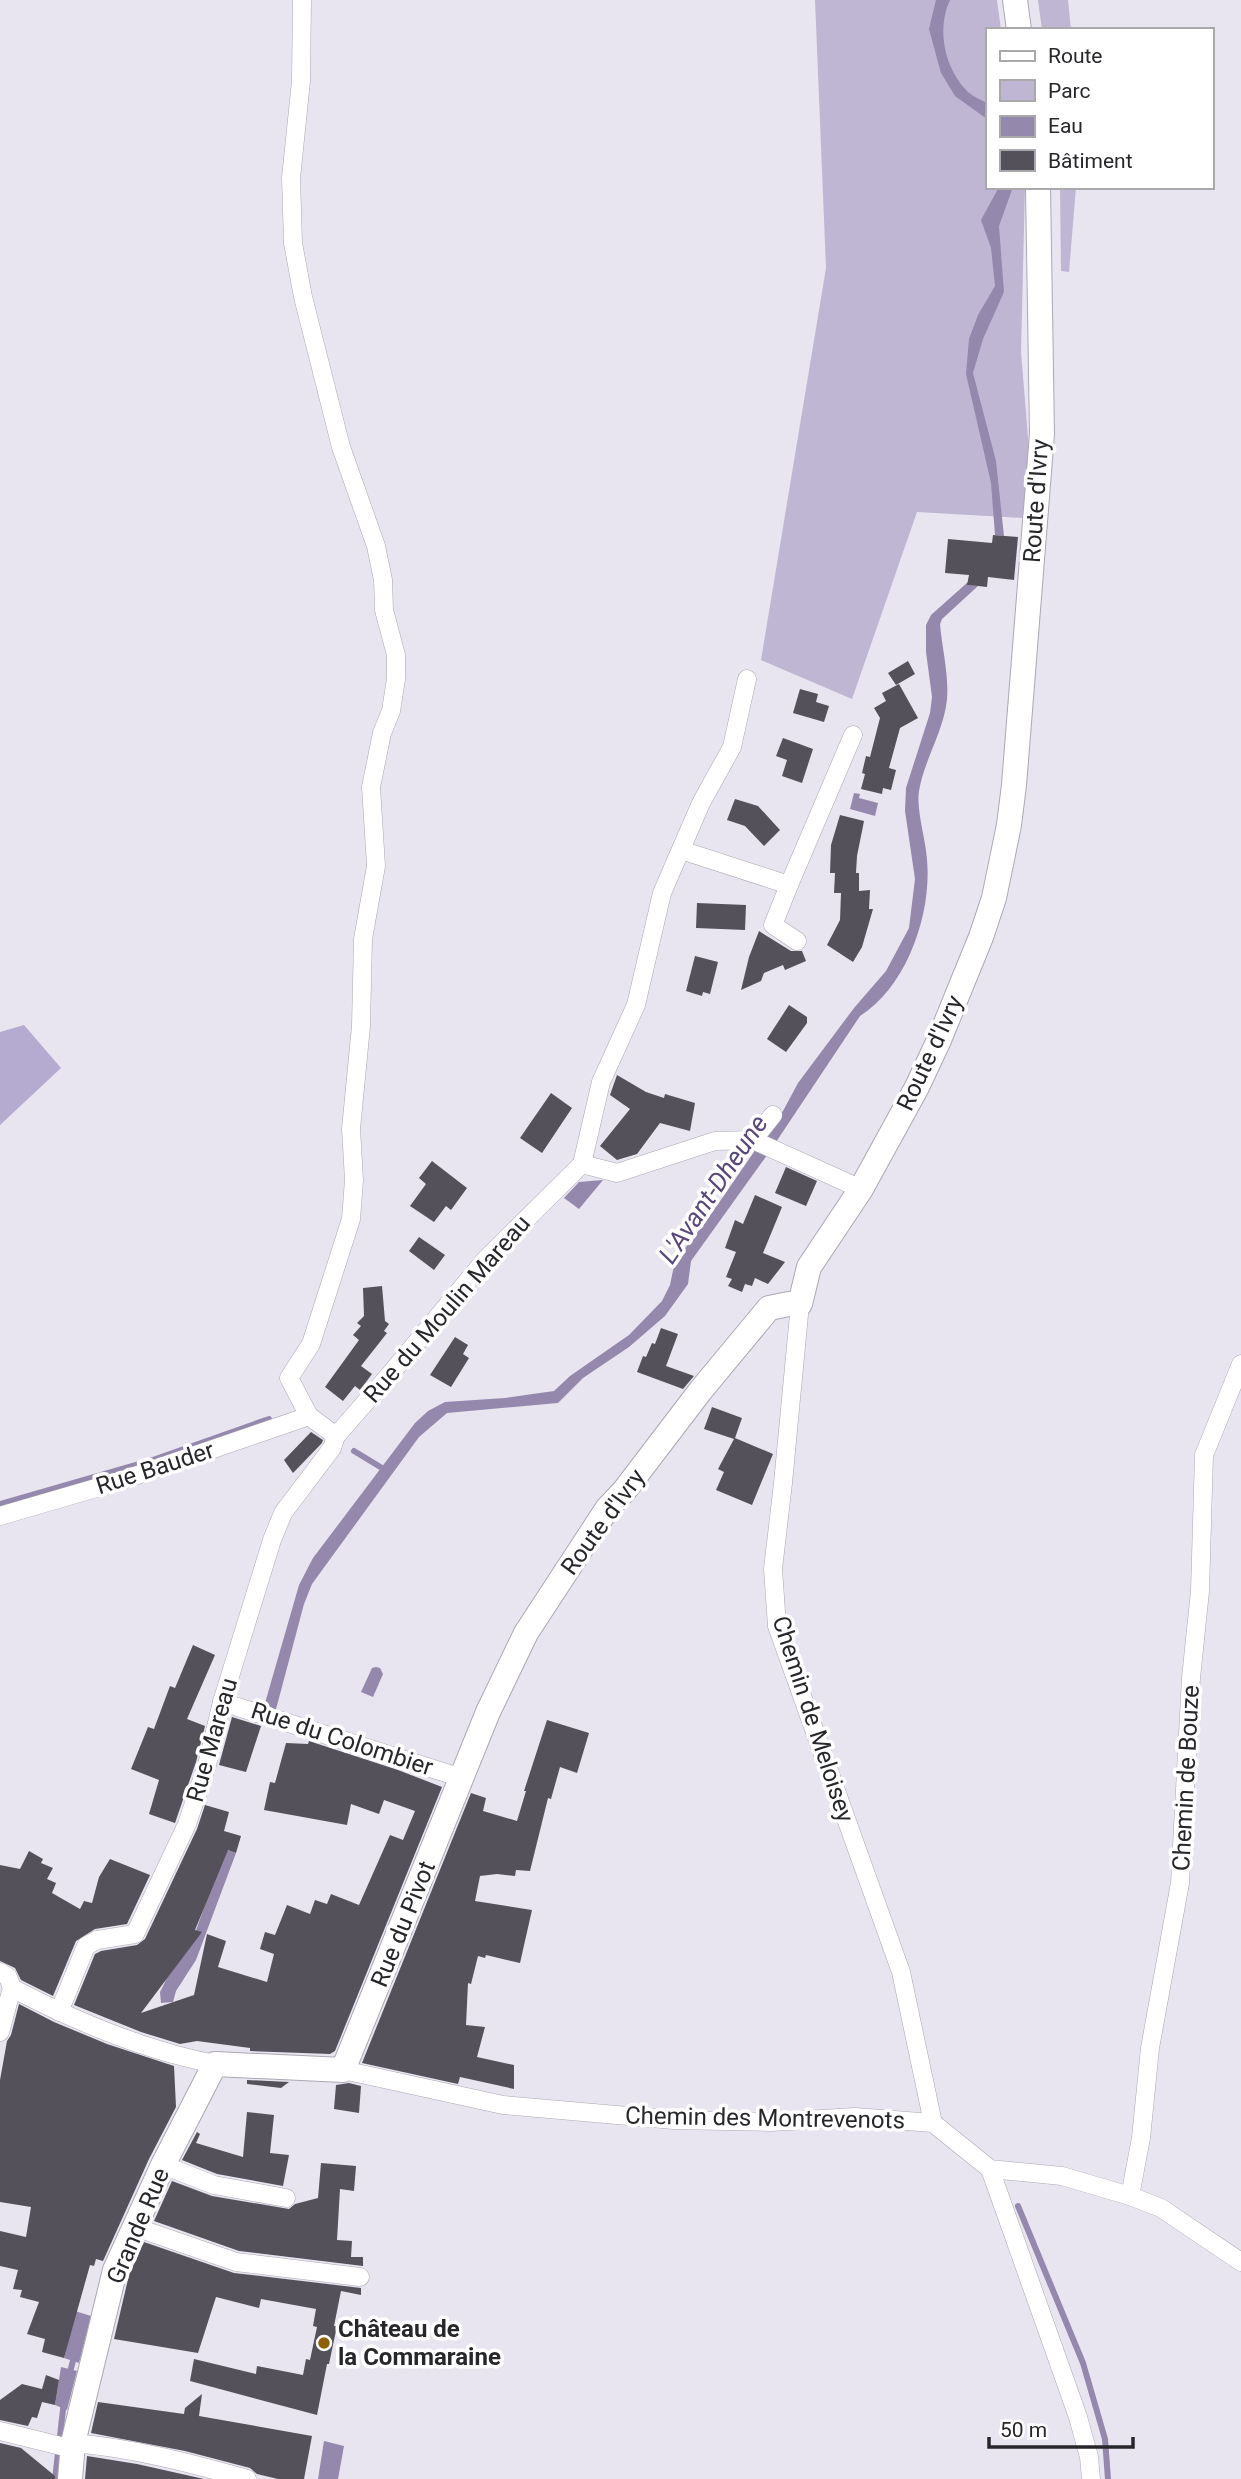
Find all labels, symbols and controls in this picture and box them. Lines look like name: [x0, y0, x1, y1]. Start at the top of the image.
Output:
legend: [986, 28, 1213, 189]
text: Route: [1048, 44, 1103, 68]
text: Parc: [1048, 79, 1090, 103]
text: Eau: [1048, 114, 1083, 138]
text: Bâtiment: [1048, 149, 1133, 173]
street label: Route d'Ivry: [1018, 438, 1054, 564]
street label: Route d'Ivry: [891, 990, 969, 1115]
water label: L'Avant-Dheune: [652, 1109, 774, 1269]
street label: Rue du Moulin Mareau: [358, 1210, 536, 1408]
street label: Rue Bauder: [92, 1436, 218, 1500]
street label: Route d'Ivry: [555, 1463, 651, 1580]
street label: Chemin de Meloisey: [766, 1612, 860, 1826]
street label: Rue Mareau: [181, 1675, 243, 1805]
street label: Chemin de Bouze: [1167, 1684, 1205, 1872]
street label: Rue du Colombier: [248, 1696, 436, 1782]
street label: Rue du Pivot: [365, 1857, 441, 1991]
street label: Chemin des Montrevenots: [625, 2102, 905, 2134]
street label: Grande Rue: [101, 2164, 175, 2288]
place label: Château de la Commaraine: [338, 2315, 501, 2371]
marker: Château de la Commaraine: [316, 2335, 332, 2351]
scale bar: [989, 2406, 1132, 2450]
text: 50 m: [1000, 2418, 1047, 2442]

